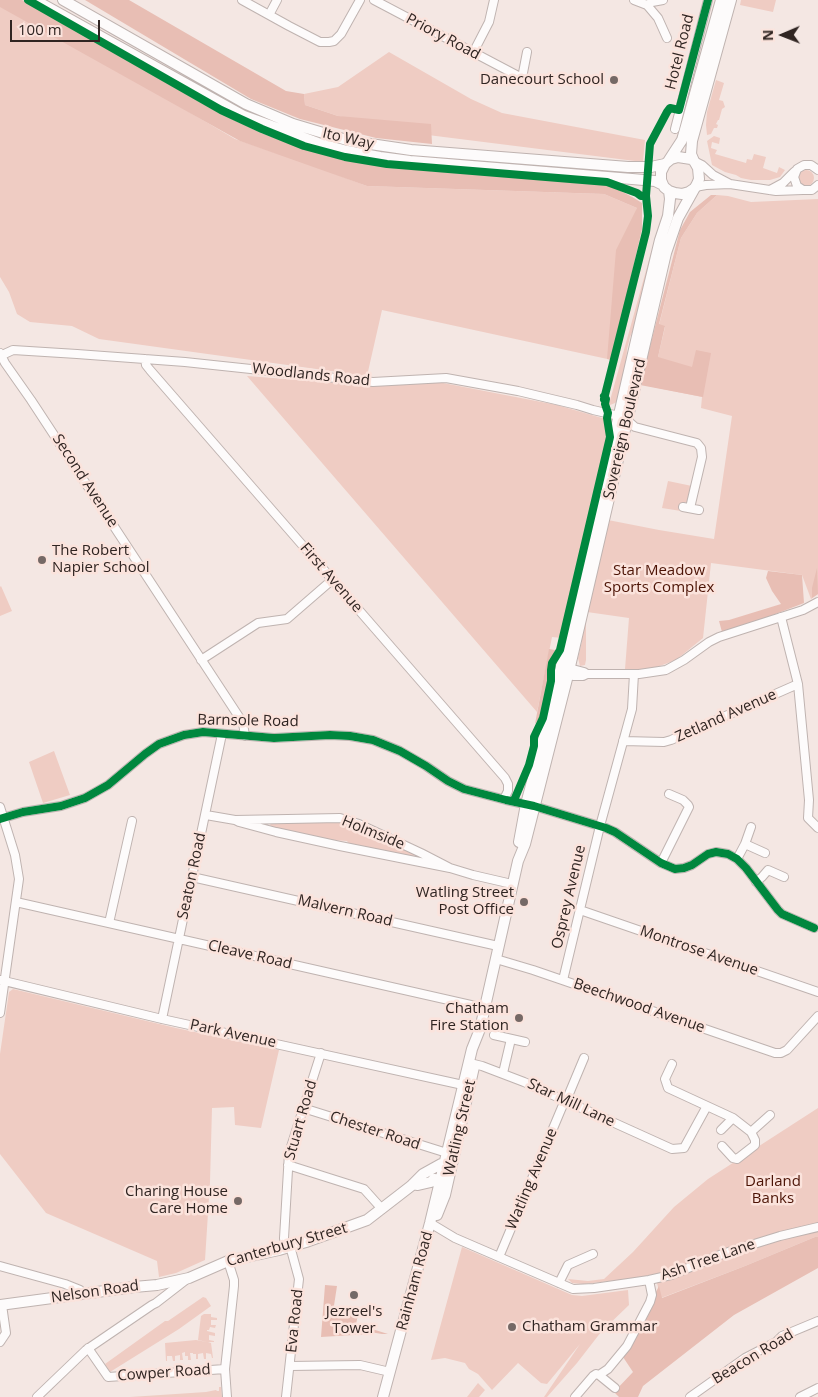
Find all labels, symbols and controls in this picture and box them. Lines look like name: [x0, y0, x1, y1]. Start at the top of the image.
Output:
scale bar: [12, 10, 102, 42]
street label: Priory Road: [403, 10, 483, 64]
north arrow: [758, 10, 808, 60]
street label: Hotel Road: [662, 12, 698, 92]
text: 100 m: [18, 19, 62, 39]
text: N: [758, 29, 777, 41]
place label: Danecourt School: [480, 71, 604, 89]
marker: Danecourt School: [608, 74, 620, 86]
street label: Ito Way: [321, 124, 375, 154]
street label: Sovereign Boulevard: [600, 357, 650, 501]
street label: Woodlands Road: [251, 360, 371, 390]
street label: Second Avenue: [48, 431, 122, 531]
street label: First Avenue: [296, 540, 366, 616]
place label: The Robert Napier School: [52, 542, 149, 577]
marker: The Robert Napier School: [36, 554, 48, 566]
park label: Star Meadow Sports Complex: [604, 562, 714, 597]
street label: Zetland Avenue: [673, 686, 779, 746]
street label: Barnsole Road: [197, 711, 299, 731]
street label: Holmside: [339, 812, 407, 854]
street label: Seaton Road: [174, 831, 210, 921]
street label: Osprey Avenue: [548, 843, 590, 951]
place label: Watling Street Post Office: [416, 884, 514, 919]
street label: Malvern Road: [296, 891, 394, 931]
marker: Watling Street Post Office: [518, 896, 530, 908]
street label: Montrose Avenue: [637, 922, 761, 980]
street label: Cleave Road: [206, 937, 294, 973]
street label: Beechwood Avenue: [571, 975, 707, 1037]
place label: Chatham Fire Station: [430, 1000, 509, 1035]
marker: Chatham Fire Station: [513, 1012, 525, 1024]
street label: Park Avenue: [188, 1016, 278, 1052]
street label: Star Mill Lane: [524, 1075, 618, 1131]
street label: Stuart Road: [281, 1078, 321, 1162]
street label: Watling Street: [440, 1078, 480, 1178]
street label: Chester Road: [328, 1108, 422, 1154]
street label: Watling Avenue: [503, 1126, 561, 1232]
park label: Darland Banks: [745, 1173, 801, 1208]
place label: Charing House Care Home: [125, 1183, 228, 1218]
marker: Charing House Care Home: [232, 1195, 244, 1207]
street label: Canterbury Street: [225, 1219, 349, 1271]
street label: Rainham Road: [393, 1230, 437, 1332]
street label: Ash Tree Lane: [658, 1235, 758, 1285]
street label: Nelson Road: [50, 1277, 140, 1307]
street label: Eva Road: [283, 1288, 307, 1354]
marker: Jezreel's Tower: [348, 1289, 360, 1301]
place label: Jezreel's Tower: [326, 1303, 382, 1338]
place label: Chatham Grammar: [522, 1318, 657, 1336]
marker: Chatham Grammar: [506, 1321, 518, 1333]
street label: Beacon Road: [709, 1326, 797, 1388]
street label: Cowper Road: [117, 1361, 211, 1385]

